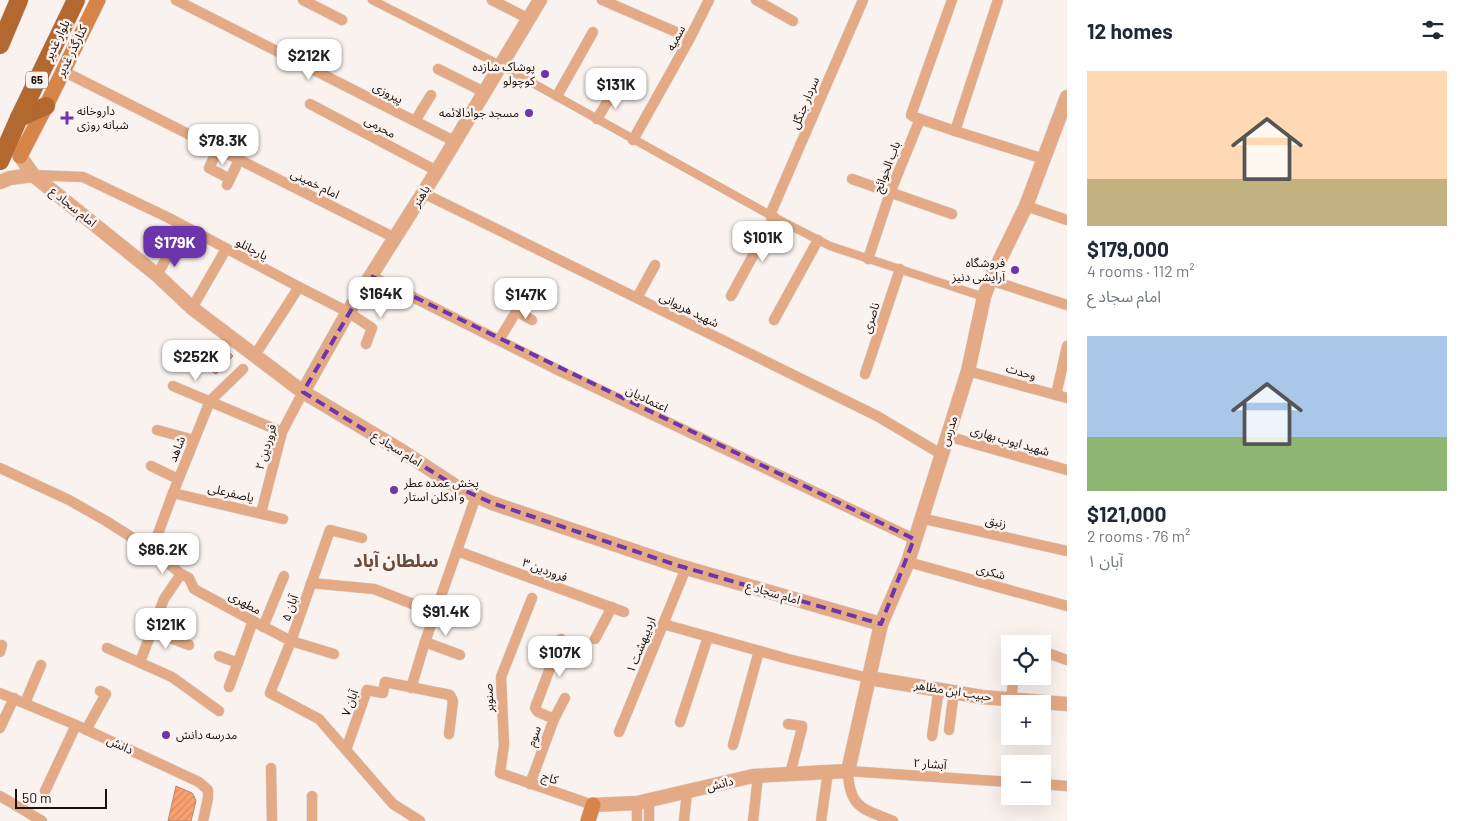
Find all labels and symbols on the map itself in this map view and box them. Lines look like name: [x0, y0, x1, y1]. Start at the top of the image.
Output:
street label: بلوار غدیر: [40, 17, 73, 63]
street label: کنارگذر غدیر: [52, 22, 91, 80]
street label: سمیه: [663, 22, 688, 53]
pin: $212K: [274, 38, 344, 81]
place label: پوشاک شازده کوچولو: [472, 59, 536, 89]
marker: پوشاک شازده کوچولو: [539, 68, 551, 80]
pin: $131K: [581, 68, 651, 110]
road number: 65: [26, 72, 48, 88]
street label: سردار جنگل: [787, 74, 822, 131]
street label: پیروزی: [370, 79, 406, 107]
place label: داروخانه شبانه روزی: [77, 103, 129, 132]
place label: مسجد جوادالائمه: [439, 105, 519, 120]
marker: مسجد جوادالائمه: [523, 107, 535, 119]
marker: داروخانه شبانه روزی: [61, 112, 73, 124]
street label: محرمی: [362, 112, 398, 141]
pin: $78.3K: [182, 124, 264, 166]
street label: باب الحوائج: [870, 139, 905, 196]
street label: امام خمینی: [288, 165, 342, 204]
street label: باهنر: [408, 182, 433, 210]
street label: امام سجاد ع: [46, 183, 100, 232]
pin: $101K: [728, 220, 798, 263]
pin: $179K: [140, 226, 210, 268]
street label: یارجانلو: [234, 234, 271, 263]
place label: فروشگاه آرایشی دنیز: [951, 255, 1005, 284]
marker: فروشگاه آرایشی دنیز: [1009, 264, 1021, 276]
pin: $164K: [346, 276, 416, 319]
pin: $147K: [491, 278, 561, 320]
street label: شهید هریوانی: [657, 289, 721, 330]
street label: ناصری: [859, 301, 883, 335]
pin: $252K: [161, 340, 231, 382]
street label: وحدت: [1004, 360, 1038, 383]
street label: اعتمادیان: [624, 382, 671, 415]
street label: مدرس: [937, 414, 960, 448]
street label: فروردین ۲: [251, 422, 280, 471]
street label: شهید ایوب بهاری: [969, 422, 1051, 459]
street label: امام سجاد ع: [369, 427, 425, 471]
street label: شاهد: [165, 434, 187, 463]
place label: پخش عمده عطر و ادکلن استار: [403, 475, 479, 504]
street label: یاصفرعلی: [207, 480, 256, 505]
marker: پخش عمده عطر و ادکلن استار: [388, 484, 400, 496]
street label: زنبق: [984, 512, 1008, 532]
pin: $86.2K: [122, 532, 204, 575]
district label: سلطان آباد: [353, 549, 439, 571]
street label: فروردین ۳: [521, 554, 570, 585]
street label: شکری: [975, 560, 1007, 583]
street label: امام سجاد ع: [744, 578, 802, 609]
street label: مطهری: [226, 588, 264, 618]
street label: آبان ۵: [278, 592, 301, 623]
pin: $91.4K: [405, 594, 487, 637]
pin: $121K: [131, 608, 201, 650]
street label: اردیبهشت ۱: [623, 615, 659, 675]
pin: $107K: [525, 636, 595, 678]
street label: حبیب ابن مظاهر: [912, 677, 993, 704]
street label: صنوبر: [480, 683, 497, 714]
street label: آبان ۷: [338, 687, 361, 718]
street label: سوم: [523, 723, 546, 749]
place label: مدرسه دانش: [176, 727, 237, 742]
marker: مدرسه دانش: [160, 729, 172, 741]
street label: دانش: [105, 732, 136, 757]
street label: آبشار ۲: [913, 755, 948, 772]
street label: کاج: [539, 768, 561, 789]
street label: دانش: [705, 773, 735, 794]
scale bar: [15, 786, 108, 809]

